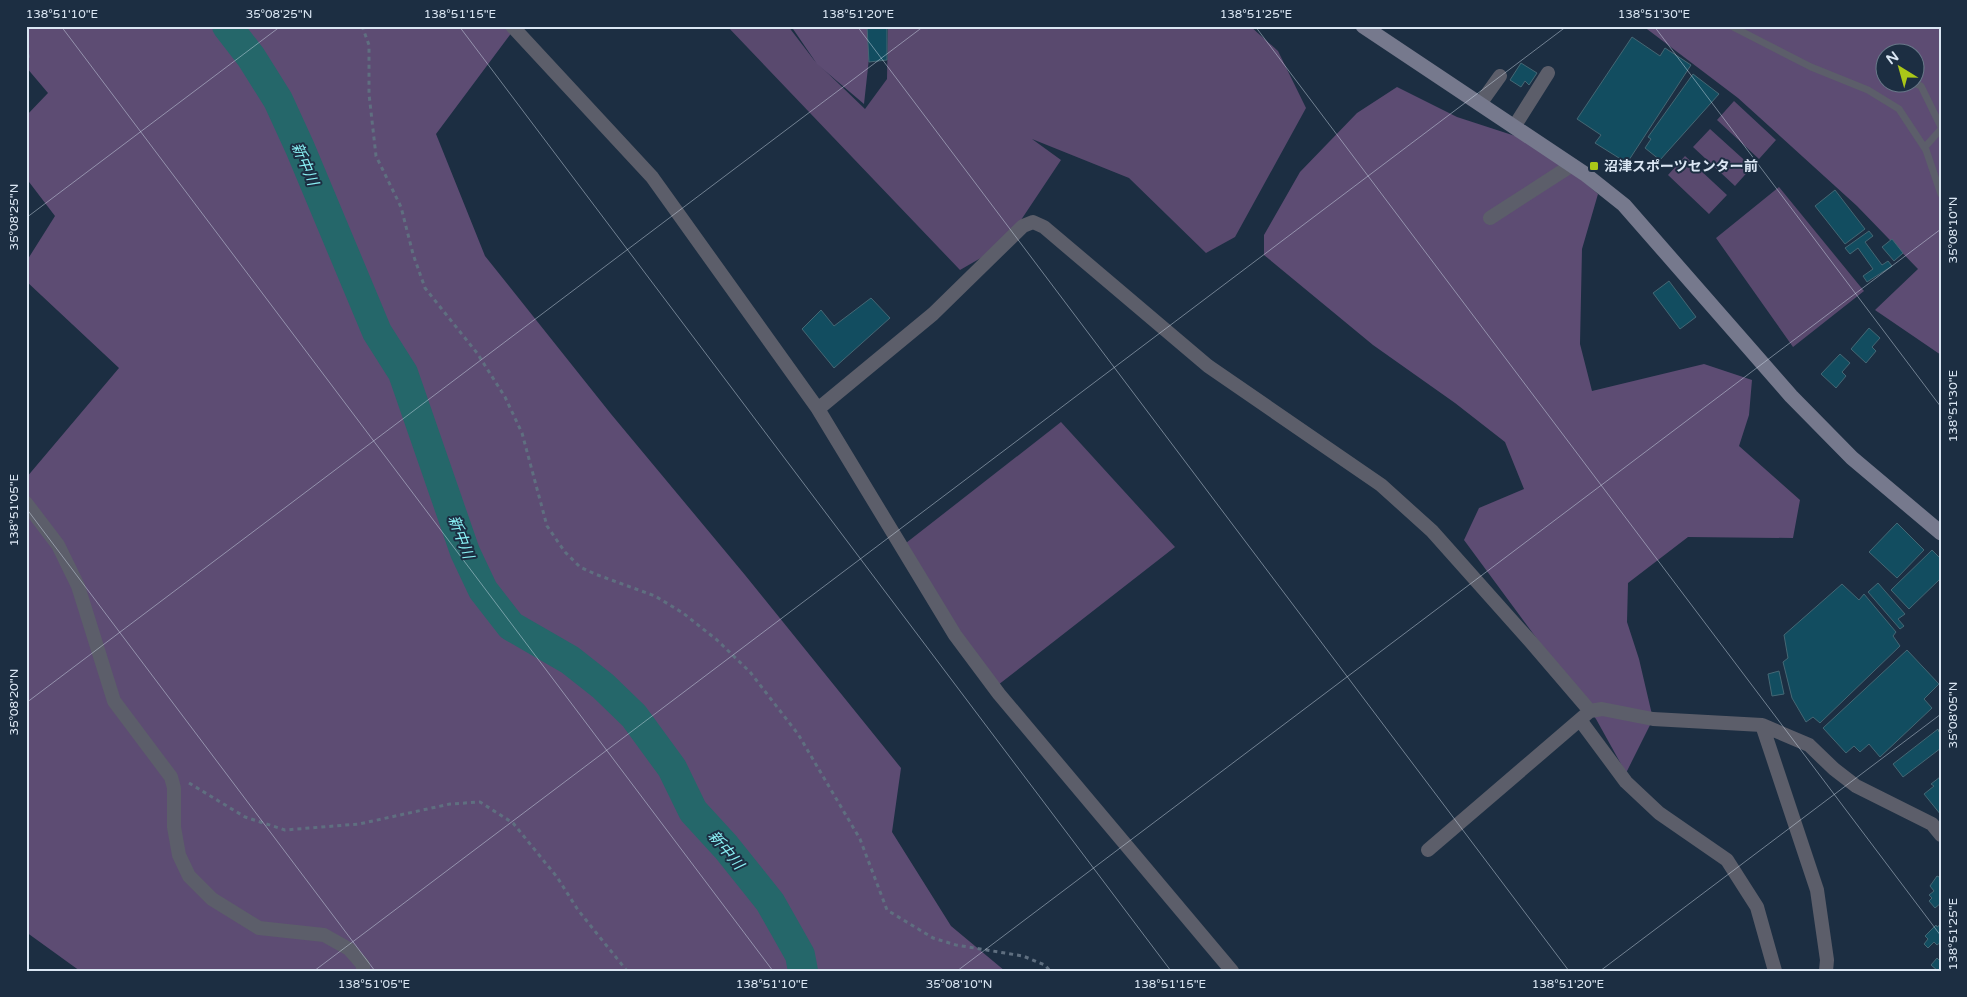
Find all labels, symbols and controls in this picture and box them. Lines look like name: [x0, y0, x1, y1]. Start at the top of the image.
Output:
text: 138°51'10"E: [26, 7, 99, 21]
text: 35°08'25"N: [246, 7, 312, 21]
text: 138°51'15"E: [424, 7, 497, 21]
text: 138°51'20"E: [822, 7, 895, 21]
text: 138°51'25"E: [1220, 7, 1293, 21]
text: 138°51'30"E: [1618, 7, 1691, 21]
north arrow: [1874, 42, 1924, 92]
text: N: [1883, 48, 1902, 68]
water label: 新中川: [288, 140, 323, 190]
place label: 沼津スポーツセンター前: [1604, 158, 1758, 175]
marker: 沼津スポーツセンター前: [1588, 160, 1600, 172]
text: 35°08'25"N: [7, 184, 21, 250]
text: 35°08'10"N: [1946, 197, 1960, 263]
text: 138°51'30"E: [1946, 369, 1960, 442]
text: 138°51'05"E: [7, 473, 21, 546]
water label: 新中川: [445, 513, 478, 563]
text: 35°08'20"N: [7, 669, 21, 735]
text: 35°08'05"N: [1946, 682, 1960, 748]
water label: 新中川: [705, 827, 749, 875]
text: 138°51'25"E: [1946, 897, 1960, 970]
text: 138°51'05"E: [338, 977, 411, 991]
text: 138°51'10"E: [736, 977, 809, 991]
text: 35°08'10"N: [926, 977, 992, 991]
text: 138°51'15"E: [1134, 977, 1207, 991]
text: 138°51'20"E: [1532, 977, 1605, 991]

